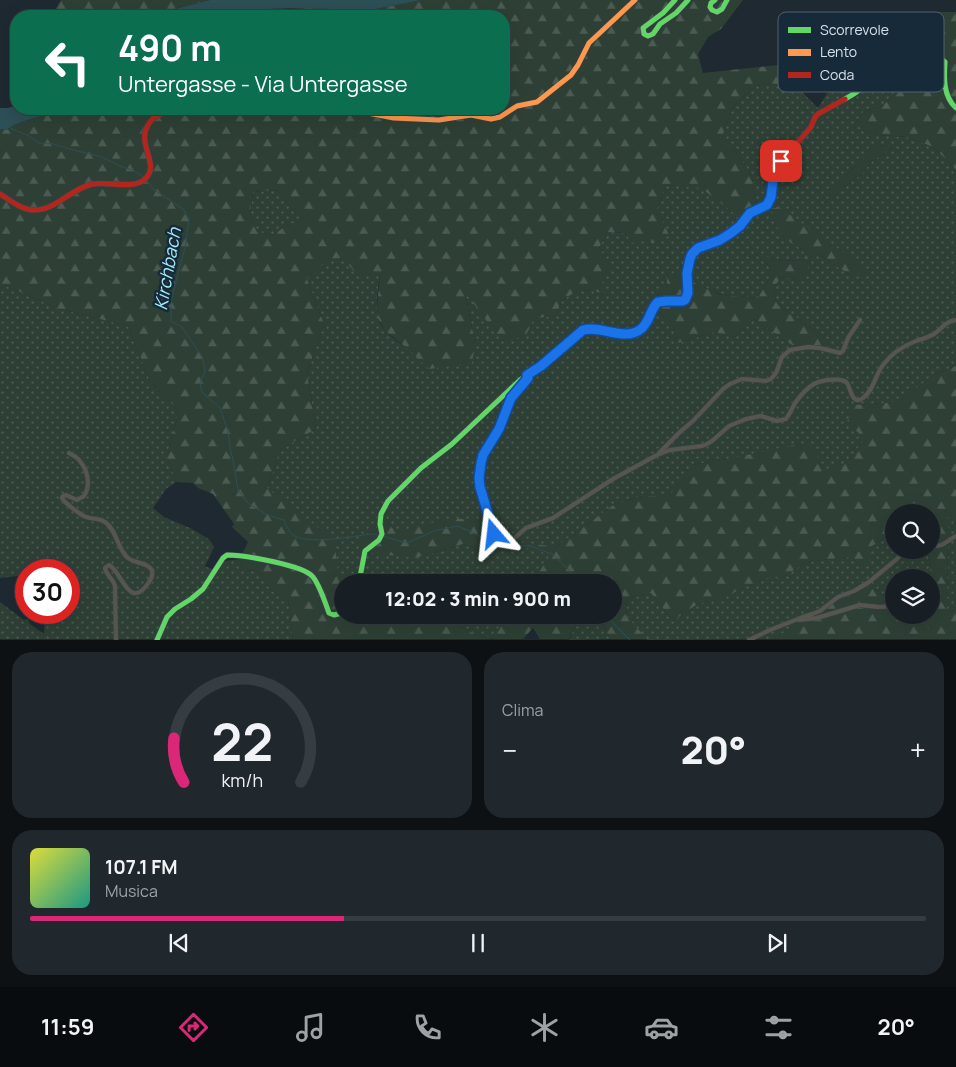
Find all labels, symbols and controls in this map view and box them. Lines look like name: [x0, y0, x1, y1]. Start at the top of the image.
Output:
legend: [778, 12, 944, 92]
text: Scorrevole: [820, 20, 889, 39]
text: 490 m: [118, 24, 222, 72]
icon: left: [35, 30, 100, 95]
text: Lento: [820, 42, 857, 61]
text: Coda: [820, 65, 854, 84]
text: Untergasse - Via Untergasse: [118, 69, 408, 99]
pin: [760, 140, 802, 182]
icon: arrive: [767, 147, 795, 175]
water label: Kirchbach: [148, 225, 186, 312]
map controls: [885, 504, 940, 624]
button: search: [885, 504, 940, 559]
position arrow: [467, 507, 519, 559]
speed limit sign: 30: [15, 559, 80, 624]
button: layers: [885, 569, 940, 624]
text: 12:02 · 3 min · 900 m: [385, 586, 571, 612]
text: Clima: [502, 699, 543, 721]
text: 22: [211, 706, 273, 777]
text: 20°: [681, 723, 746, 775]
text: −: [502, 731, 517, 769]
text: +: [910, 731, 926, 769]
text: km/h: [221, 768, 263, 792]
text: 107.1 FM: [105, 854, 177, 880]
text: Musica: [105, 880, 158, 902]
icon: previous: [165, 929, 193, 957]
icon: pause: [464, 929, 492, 957]
icon: next: [763, 929, 791, 957]
icon: directions: [176, 1010, 211, 1045]
icon: music: [293, 1010, 328, 1045]
icon: phone: [410, 1010, 445, 1045]
icon: climate: [527, 1010, 562, 1045]
icon: car: [644, 1010, 679, 1045]
icon: filters: [761, 1010, 796, 1045]
text: 11:59: [41, 1012, 94, 1042]
text: 20°: [878, 1012, 915, 1042]

